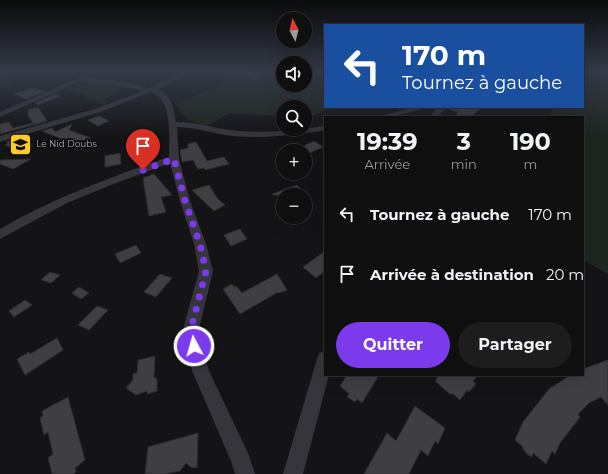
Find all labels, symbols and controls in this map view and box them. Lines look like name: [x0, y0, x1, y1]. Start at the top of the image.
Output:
north arrow: [276, 12, 312, 48]
map controls: [276, 12, 312, 224]
text: 170 m: [402, 38, 486, 72]
icon: left: [336, 40, 388, 92]
button: sound: [276, 56, 312, 92]
text: Tournez à gauche: [402, 72, 562, 94]
button: search: [276, 100, 312, 136]
text: 19:39: [357, 127, 418, 156]
text: 3: [457, 127, 471, 156]
text: 190: [510, 127, 551, 156]
pin: [126, 129, 160, 170]
school or university icon: Le Nid Doubs: [8, 131, 34, 157]
icon: arrive: [132, 135, 154, 157]
place label: Le Nid Doubs: [36, 138, 97, 149]
button: +: [276, 144, 312, 180]
text: Arrivée: [365, 156, 410, 172]
text: min: [451, 156, 477, 172]
text: m: [523, 156, 537, 172]
button: −: [276, 188, 312, 224]
icon: left: [336, 203, 358, 225]
text: Tournez à gauche: [370, 205, 509, 224]
text: 170 m: [528, 205, 572, 224]
icon: arrive: [336, 263, 358, 285]
text: Arrivée à destination: [370, 265, 534, 284]
text: 20 m: [546, 265, 584, 284]
button: Quitter: [336, 322, 450, 368]
button: Partager: [458, 322, 572, 368]
position arrow: [173, 325, 215, 367]

